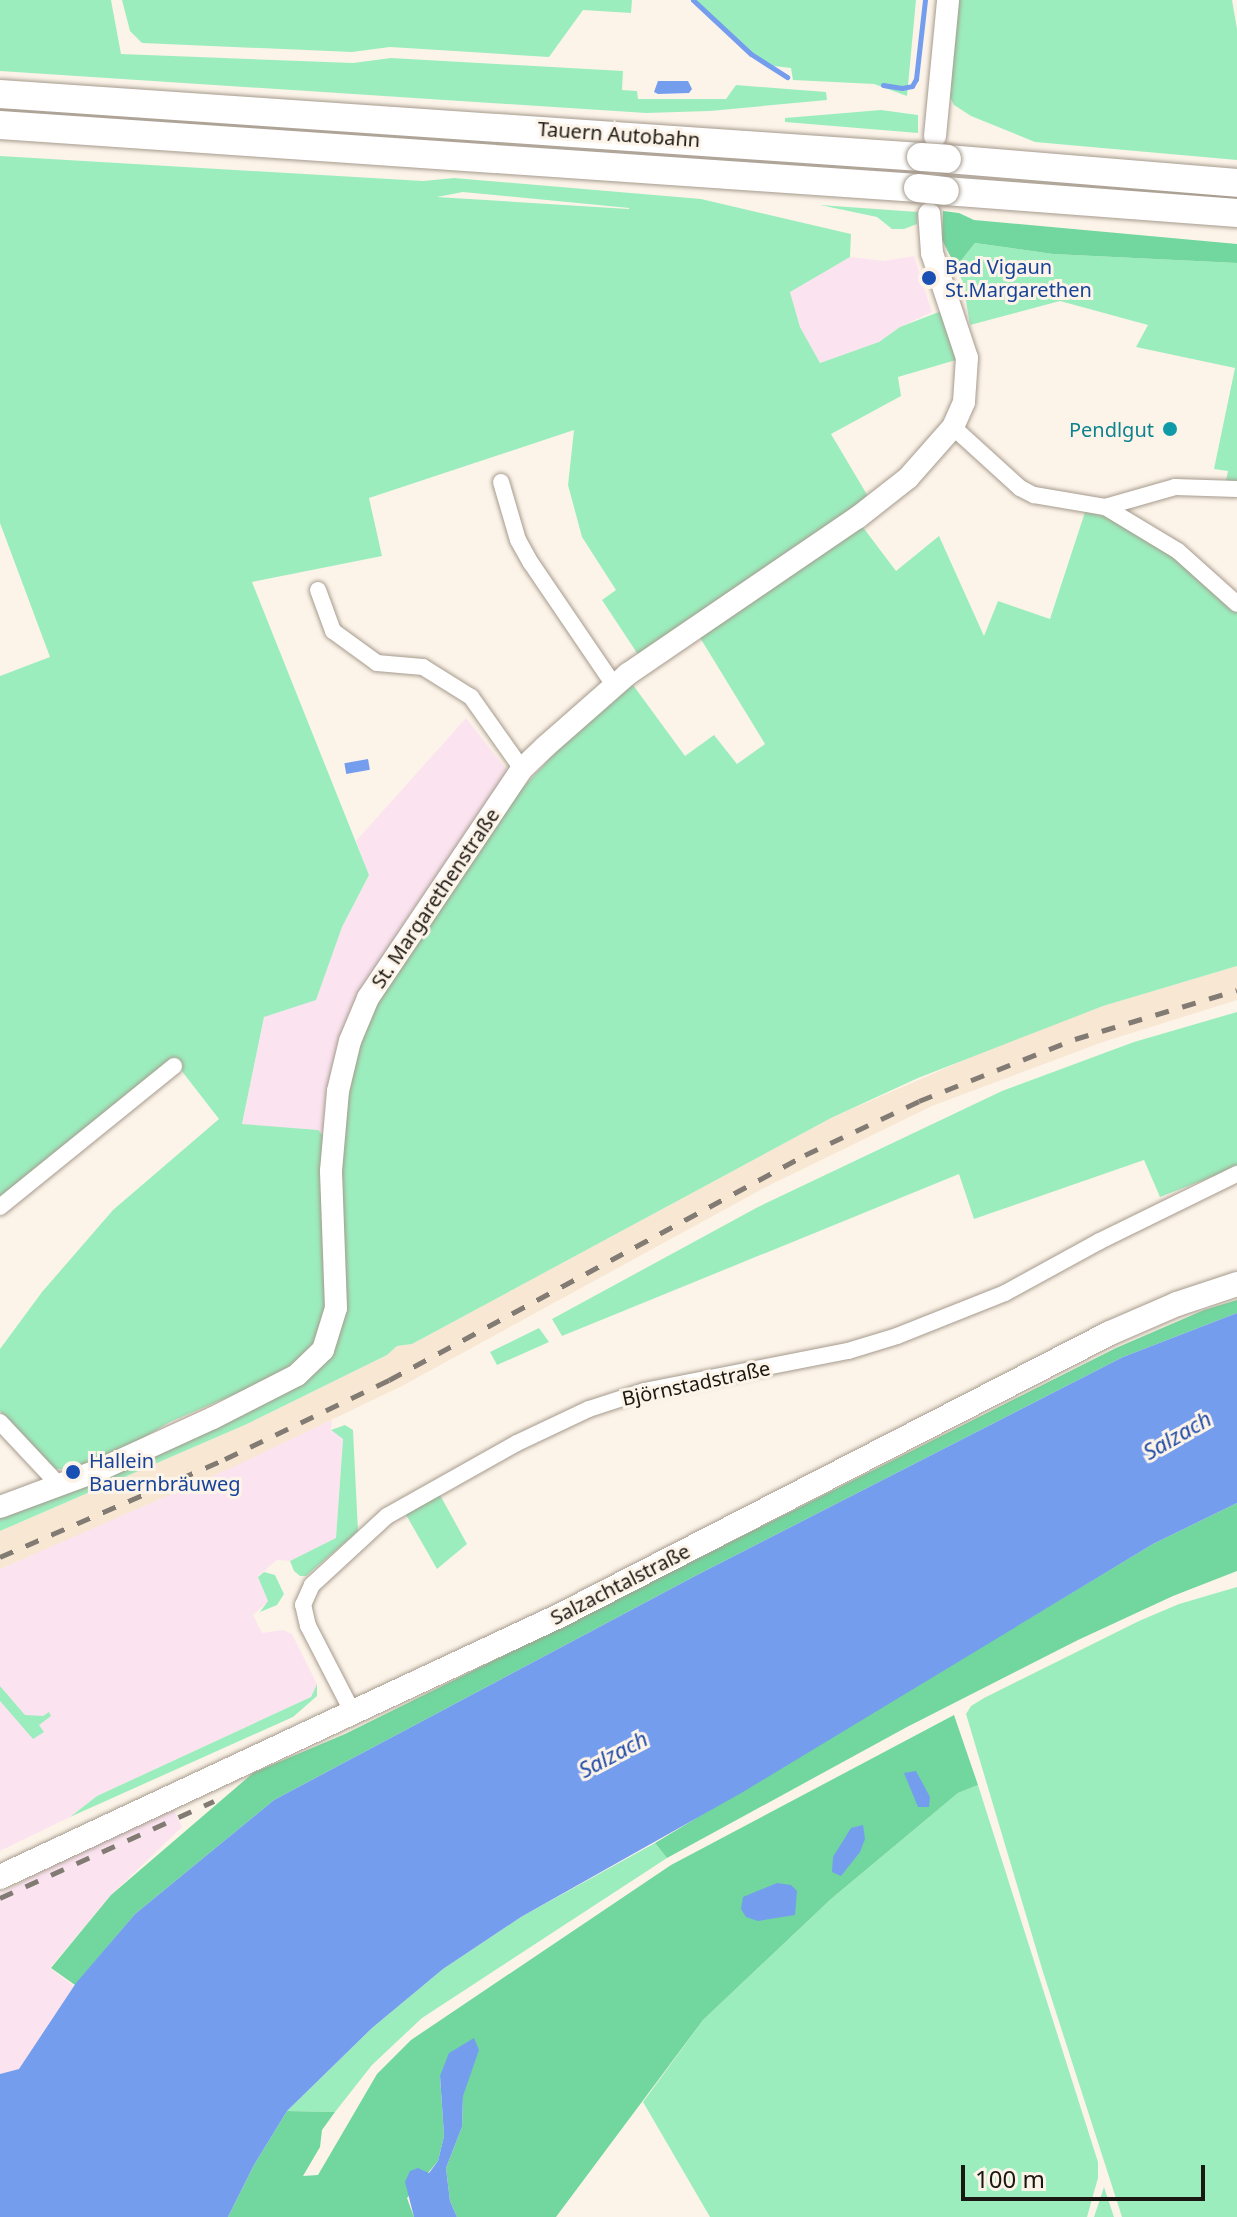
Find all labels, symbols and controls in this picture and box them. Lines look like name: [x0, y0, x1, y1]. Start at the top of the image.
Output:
street label: Tauern Autobahn: [537, 116, 701, 152]
place label: Bad Vigaun St.Margarethen: [945, 254, 1092, 301]
marker: Bad Vigaun St.Margarethen: [920, 269, 938, 287]
place label: Pendlgut: [1069, 417, 1154, 441]
marker: Pendlgut: [1161, 420, 1179, 438]
street label: St. Margarethenstraße: [366, 803, 504, 993]
street label: Björnstadstraße: [620, 1356, 772, 1410]
water label: Salzach: [1138, 1405, 1216, 1465]
place label: Hallein Bauernbräuweg: [89, 1448, 241, 1495]
marker: Hallein Bauernbräuweg: [64, 1463, 82, 1481]
street label: Salzachtalstraße: [546, 1539, 694, 1629]
water label: Salzach: [574, 1725, 652, 1783]
scale bar: [965, 2149, 1209, 2199]
text: 100 m: [975, 2162, 1045, 2195]

